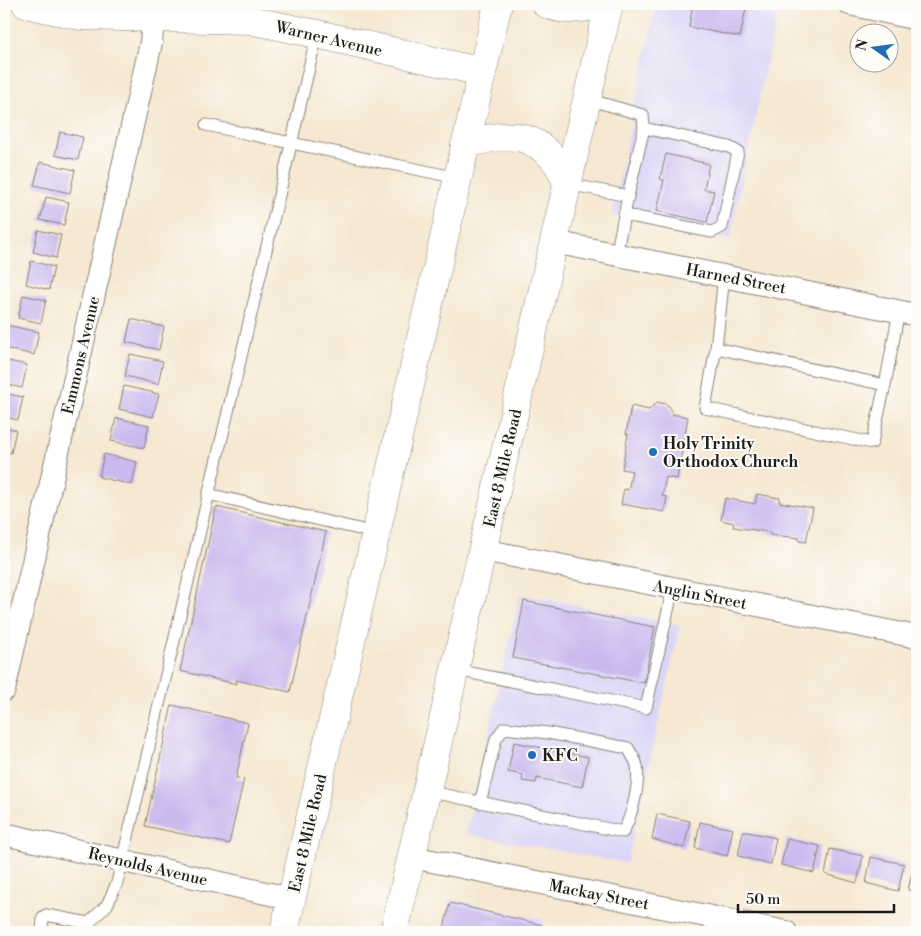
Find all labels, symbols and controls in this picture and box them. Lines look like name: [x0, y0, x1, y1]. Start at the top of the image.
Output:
street label: Warner Avenue: [272, 17, 384, 61]
north arrow: [848, 22, 898, 72]
text: N: [852, 38, 872, 53]
street label: Harned Street: [684, 259, 788, 299]
street label: Emmons Avenue: [58, 294, 104, 416]
street label: East 8 Mile Road: [480, 407, 526, 529]
place label: Holy Trinity Orthodox Church: [663, 434, 798, 472]
marker: Holy Trinity Orthodox Church: [647, 446, 659, 458]
street label: Anglin Street: [650, 576, 749, 614]
place label: KFC: [542, 746, 578, 766]
marker: KFC: [526, 749, 538, 761]
street label: East 8 Mile Road: [285, 772, 331, 894]
street label: Reynolds Avenue: [86, 843, 210, 890]
street label: Mackay Street: [547, 875, 651, 915]
scale bar: [738, 881, 895, 913]
text: 50 m: [746, 890, 780, 909]

